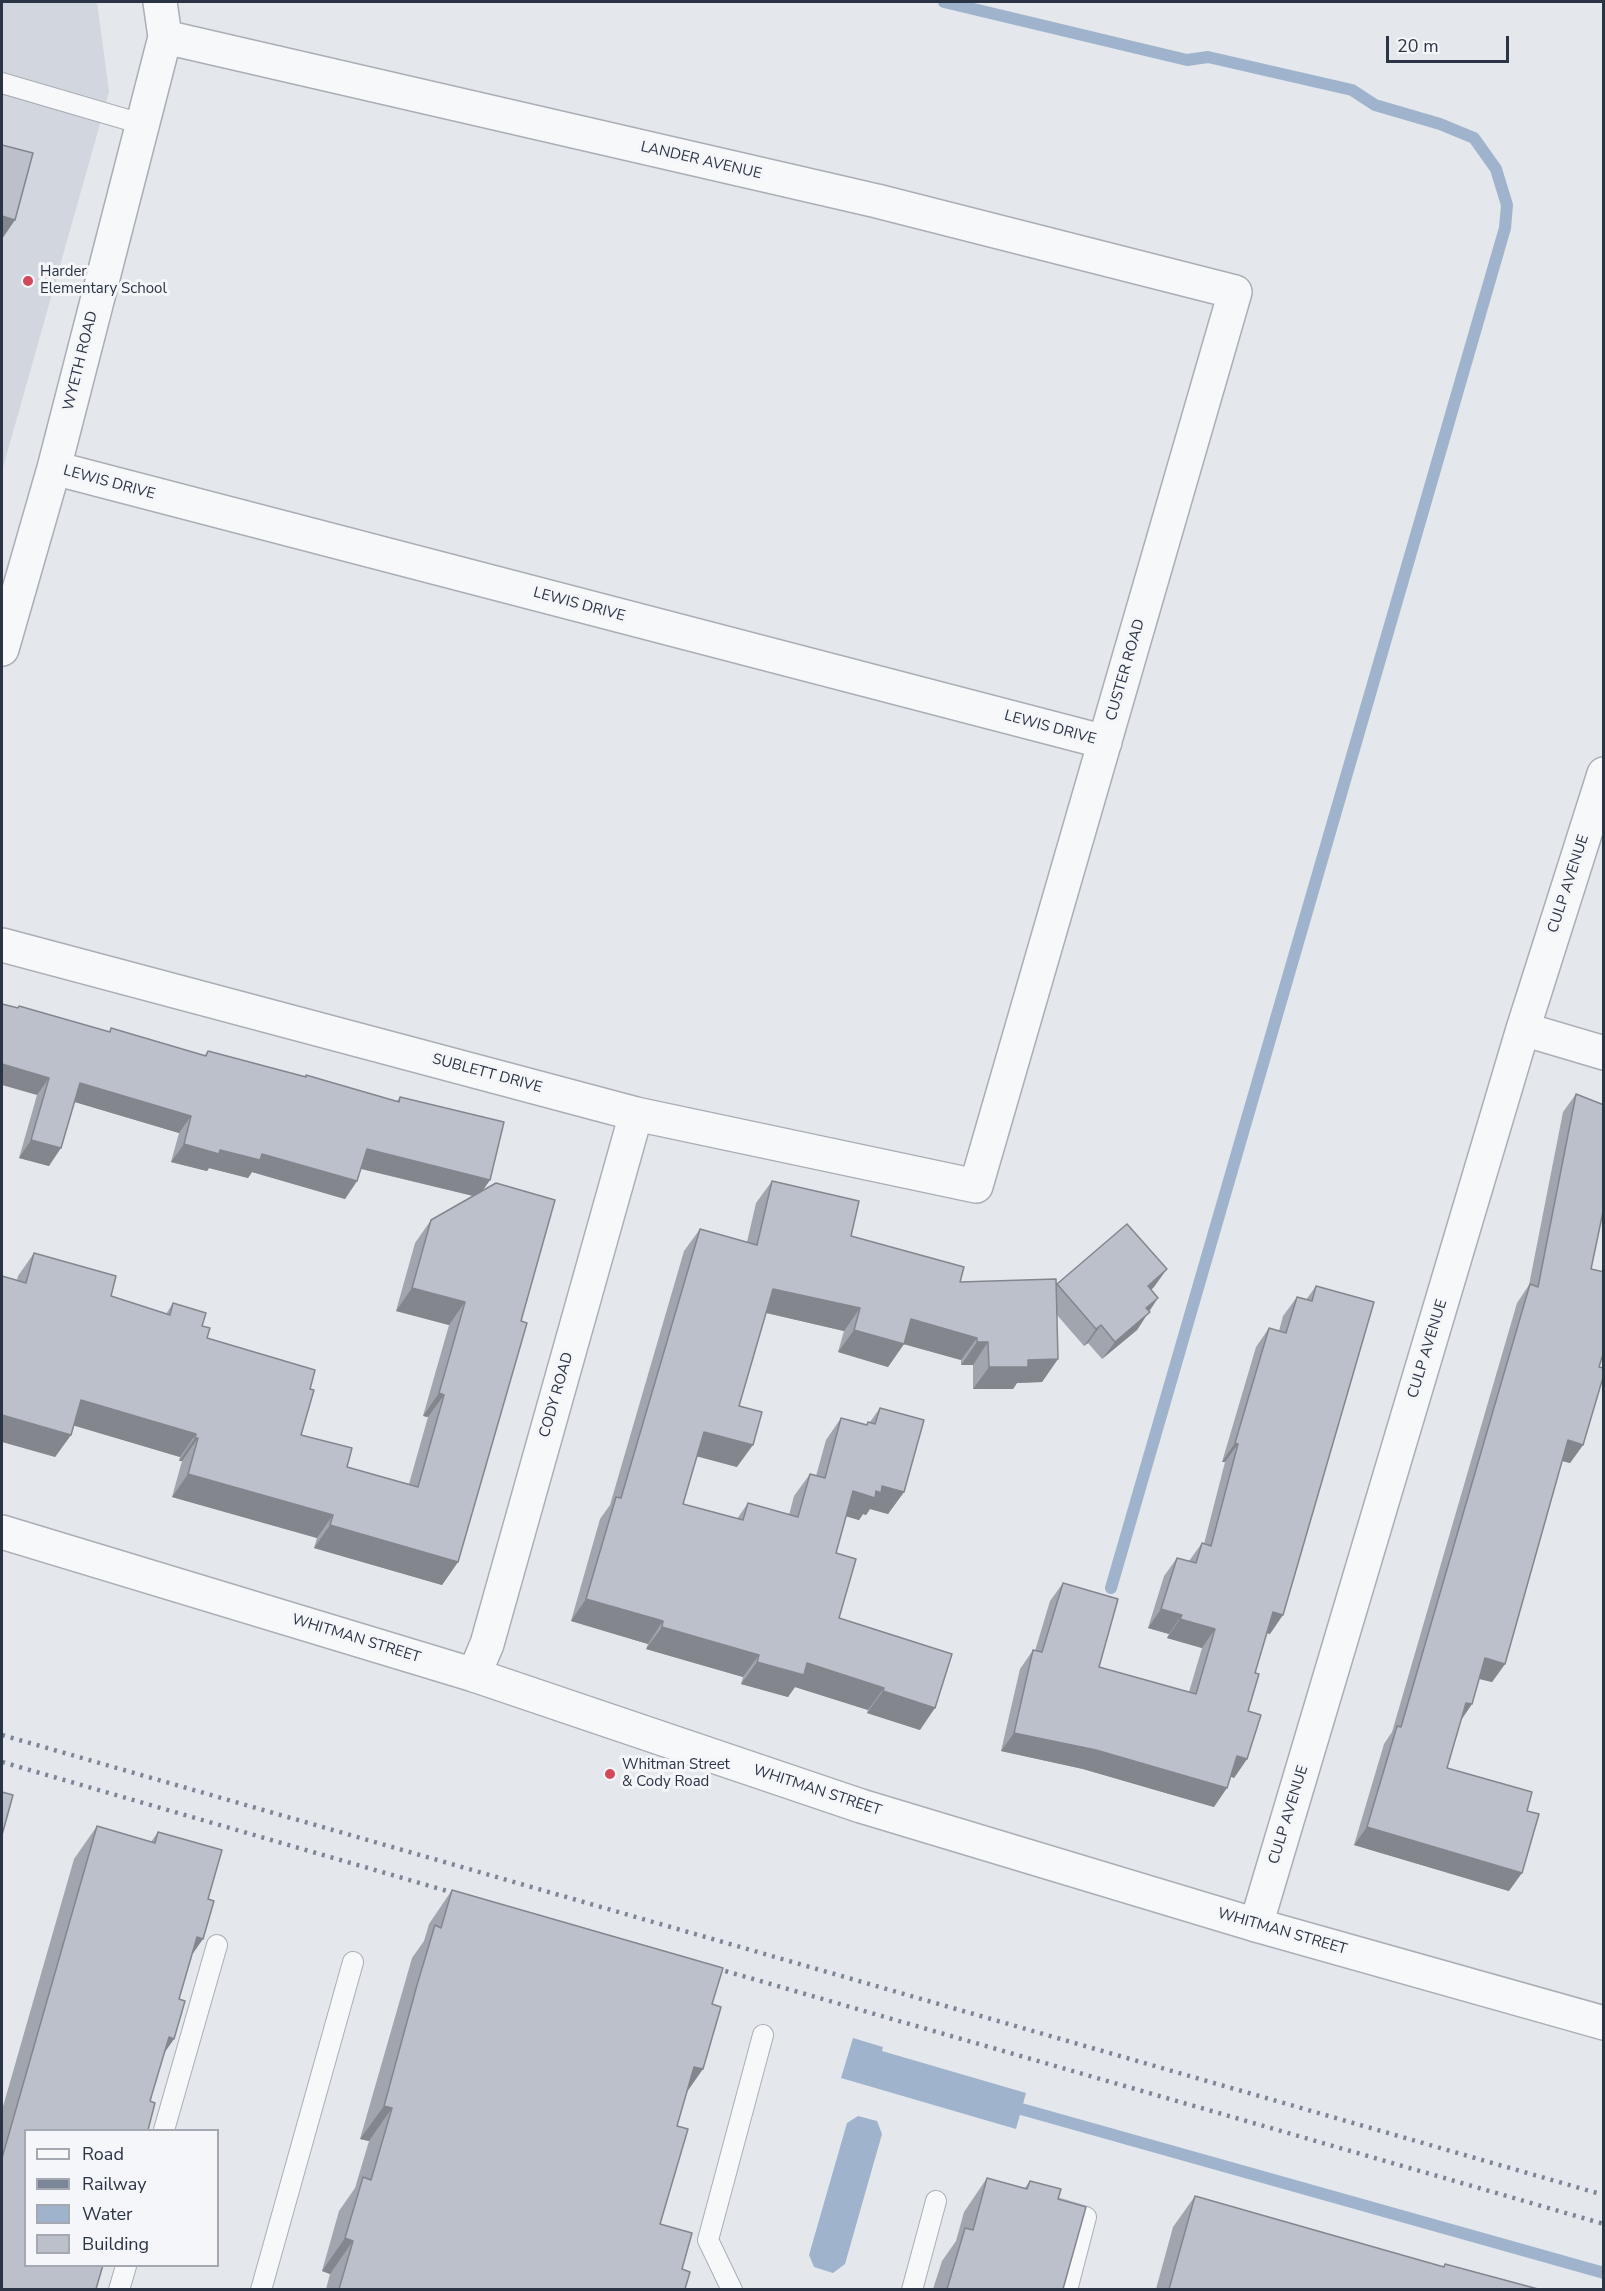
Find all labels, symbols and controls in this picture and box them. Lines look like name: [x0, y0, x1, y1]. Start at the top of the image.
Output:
scale bar: [1389, 24, 1512, 62]
text: 20 m: [1397, 34, 1439, 58]
street label: LANDER AVENUE: [639, 138, 763, 184]
place label: Harder Elementary School: [40, 263, 167, 298]
marker: Harder Elementary School: [21, 274, 35, 288]
street label: WYETH ROAD: [60, 309, 102, 413]
street label: LEWIS DRIVE: [61, 462, 157, 504]
street label: LEWIS DRIVE: [531, 584, 627, 626]
street label: CUSTER ROAD: [1103, 617, 1149, 723]
street label: LEWIS DRIVE: [1002, 707, 1098, 749]
street label: CULP AVENUE: [1545, 832, 1593, 936]
street label: SUBLETT DRIVE: [430, 1051, 544, 1097]
street label: CULP AVENUE: [1404, 1297, 1452, 1401]
street label: CODY ROAD: [536, 1350, 578, 1440]
street label: WHITMAN STREET: [289, 1611, 423, 1667]
place label: Whitman Street & Cody Road: [622, 1756, 730, 1791]
street label: WHITMAN STREET: [751, 1762, 883, 1820]
street label: CULP AVENUE: [1265, 1763, 1313, 1867]
marker: Whitman Street & Cody Road: [603, 1767, 617, 1781]
street label: WHITMAN STREET: [1215, 1905, 1349, 1959]
legend: [24, 2129, 219, 2267]
text: Road: [82, 2142, 124, 2166]
text: Railway: [82, 2172, 147, 2196]
text: Water: [82, 2202, 133, 2226]
text: Building: [82, 2232, 149, 2256]

